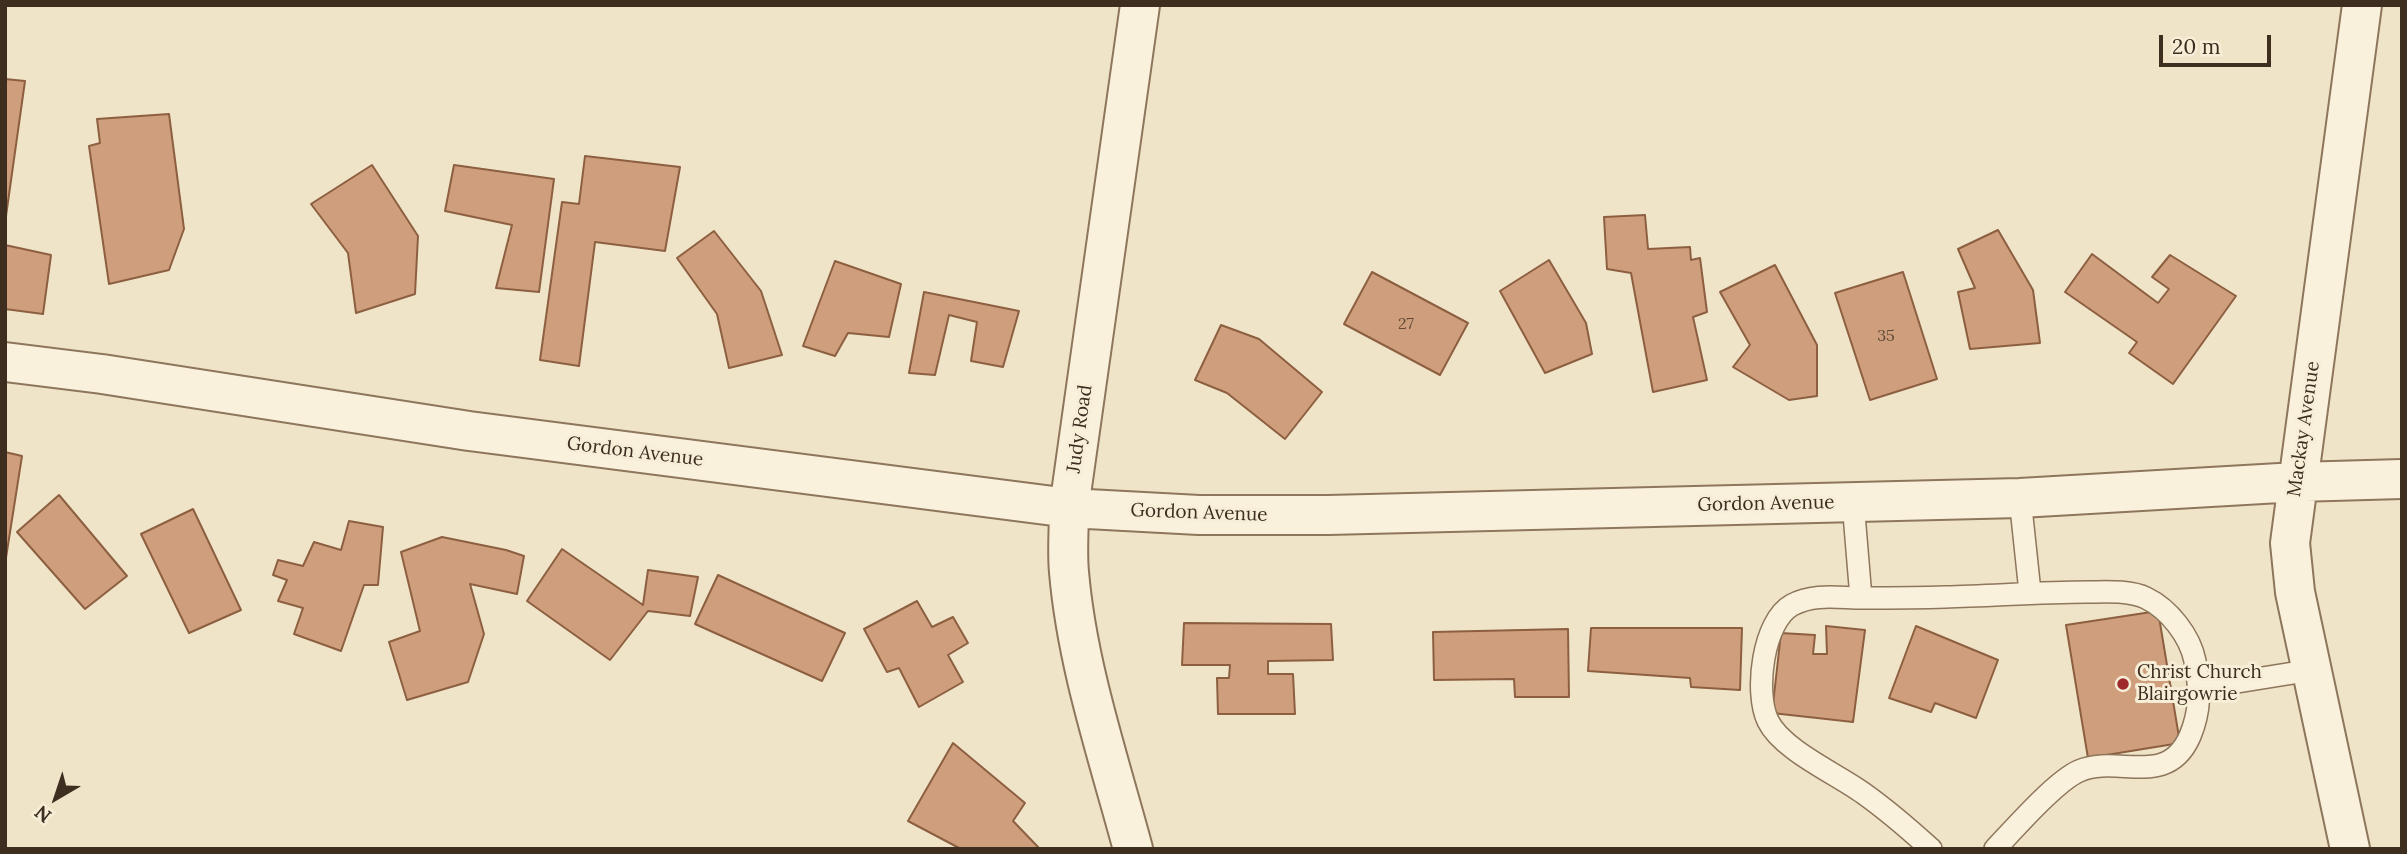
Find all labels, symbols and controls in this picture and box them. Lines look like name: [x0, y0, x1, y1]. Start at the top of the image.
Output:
scale bar: [2162, 21, 2274, 65]
text: 20 m: [2172, 33, 2221, 60]
house number: 27: [1398, 314, 1414, 334]
house number: 35: [1877, 326, 1895, 346]
street label: Mackay Avenue: [2283, 360, 2325, 498]
street label: Judy Road: [1063, 383, 1097, 475]
street label: Gordon Avenue: [566, 432, 704, 472]
street label: Gordon Avenue: [1697, 491, 1835, 517]
street label: Gordon Avenue: [1130, 499, 1268, 527]
place label: Christ Church Blairgowrie: [2137, 662, 2262, 706]
marker: Christ Church Blairgowrie: [2115, 676, 2131, 692]
north arrow: [21, 763, 91, 833]
text: N: [30, 800, 56, 828]

